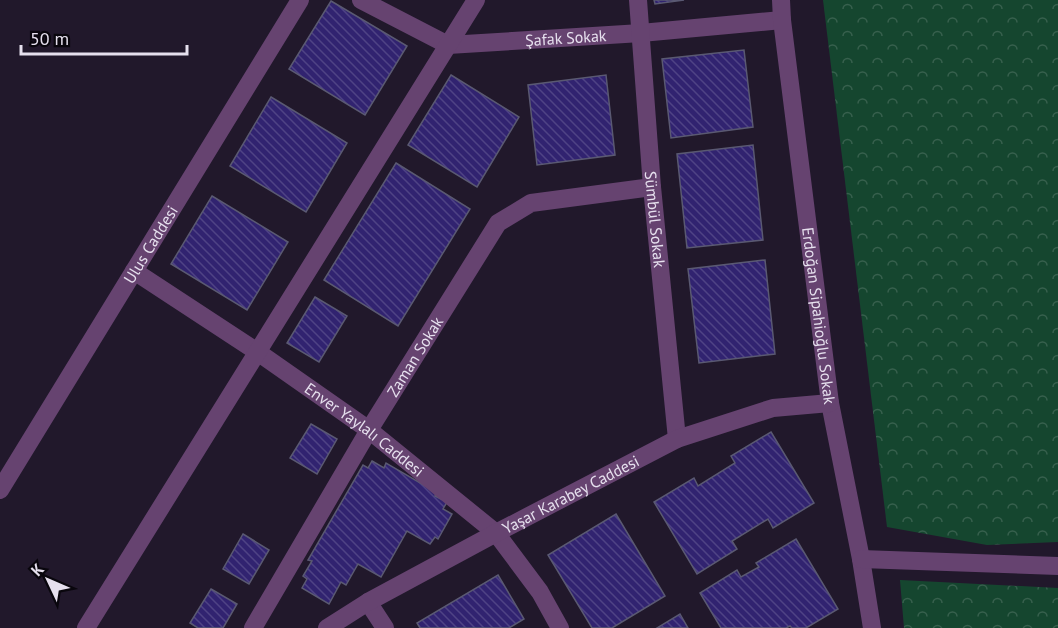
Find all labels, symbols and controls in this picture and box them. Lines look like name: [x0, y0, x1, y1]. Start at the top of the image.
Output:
scale bar: [21, 18, 188, 56]
street label: Şafak Sokak: [525, 25, 607, 50]
text: 50 m: [30, 27, 69, 50]
street label: Sümbül Sokak: [641, 170, 670, 269]
street label: Ulus Caddesi: [119, 202, 182, 287]
street label: Erdoğan Sipahioğlu Sokak: [798, 226, 840, 406]
street label: Zaman Sokak: [382, 313, 447, 400]
street label: Enver Yaylalı Caddesi: [301, 378, 429, 481]
street label: Yaşar Karabey Caddesi: [499, 450, 642, 538]
north arrow: [18, 550, 78, 610]
text: K: [27, 559, 48, 580]

